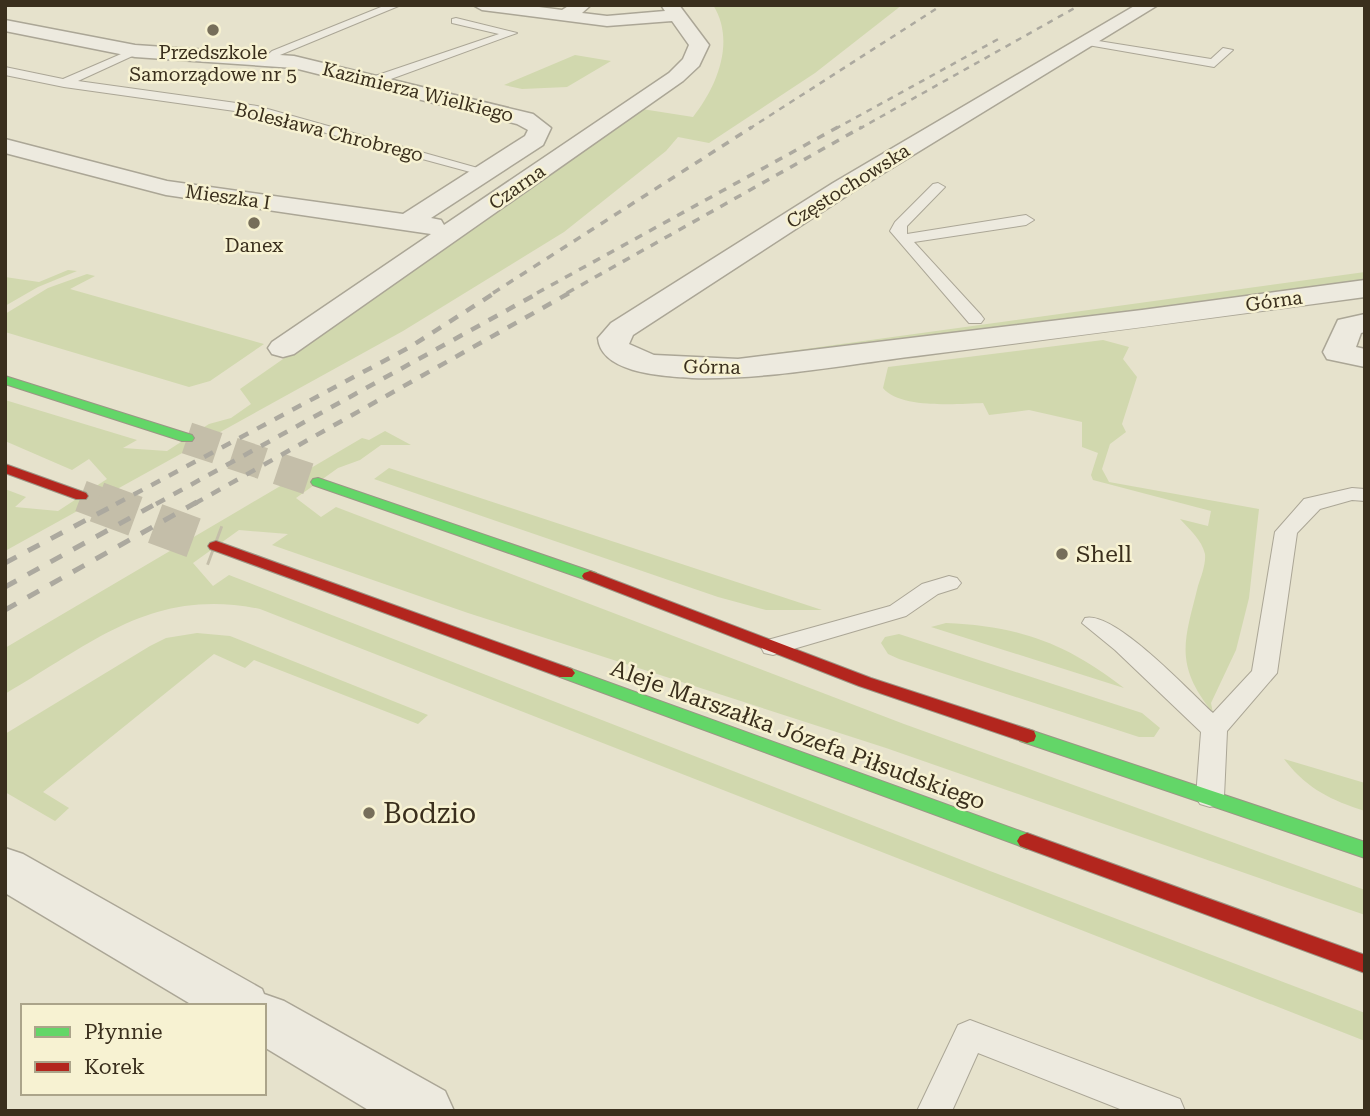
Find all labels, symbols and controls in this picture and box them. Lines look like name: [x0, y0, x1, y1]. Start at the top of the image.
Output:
marker: Przedszkole Samorządowe nr 5: [205, 22, 221, 38]
place label: Przedszkole Samorządowe nr 5: [129, 41, 297, 86]
street label: Kazimierza Wielkiego: [320, 57, 516, 127]
street label: Bolesława Chrobrego: [232, 97, 426, 167]
street label: Częstochowska: [782, 138, 915, 233]
street label: Czarna: [485, 159, 550, 215]
street label: Mieszka I: [184, 180, 272, 214]
marker: Danex: [246, 215, 262, 231]
place label: Danex: [225, 234, 283, 257]
street label: Górna: [1244, 286, 1305, 316]
street label: Górna: [683, 355, 741, 379]
place label: Shell: [1076, 541, 1132, 568]
marker: Shell: [1054, 546, 1070, 562]
street label: Aleje Marszałka Józefa Piłsudskiego: [607, 654, 989, 816]
place label: Bodzio: [383, 797, 476, 830]
marker: Bodzio: [361, 805, 377, 821]
legend: [21, 1004, 266, 1095]
text: Płynnie: [84, 1020, 163, 1044]
text: Korek: [84, 1055, 145, 1079]

